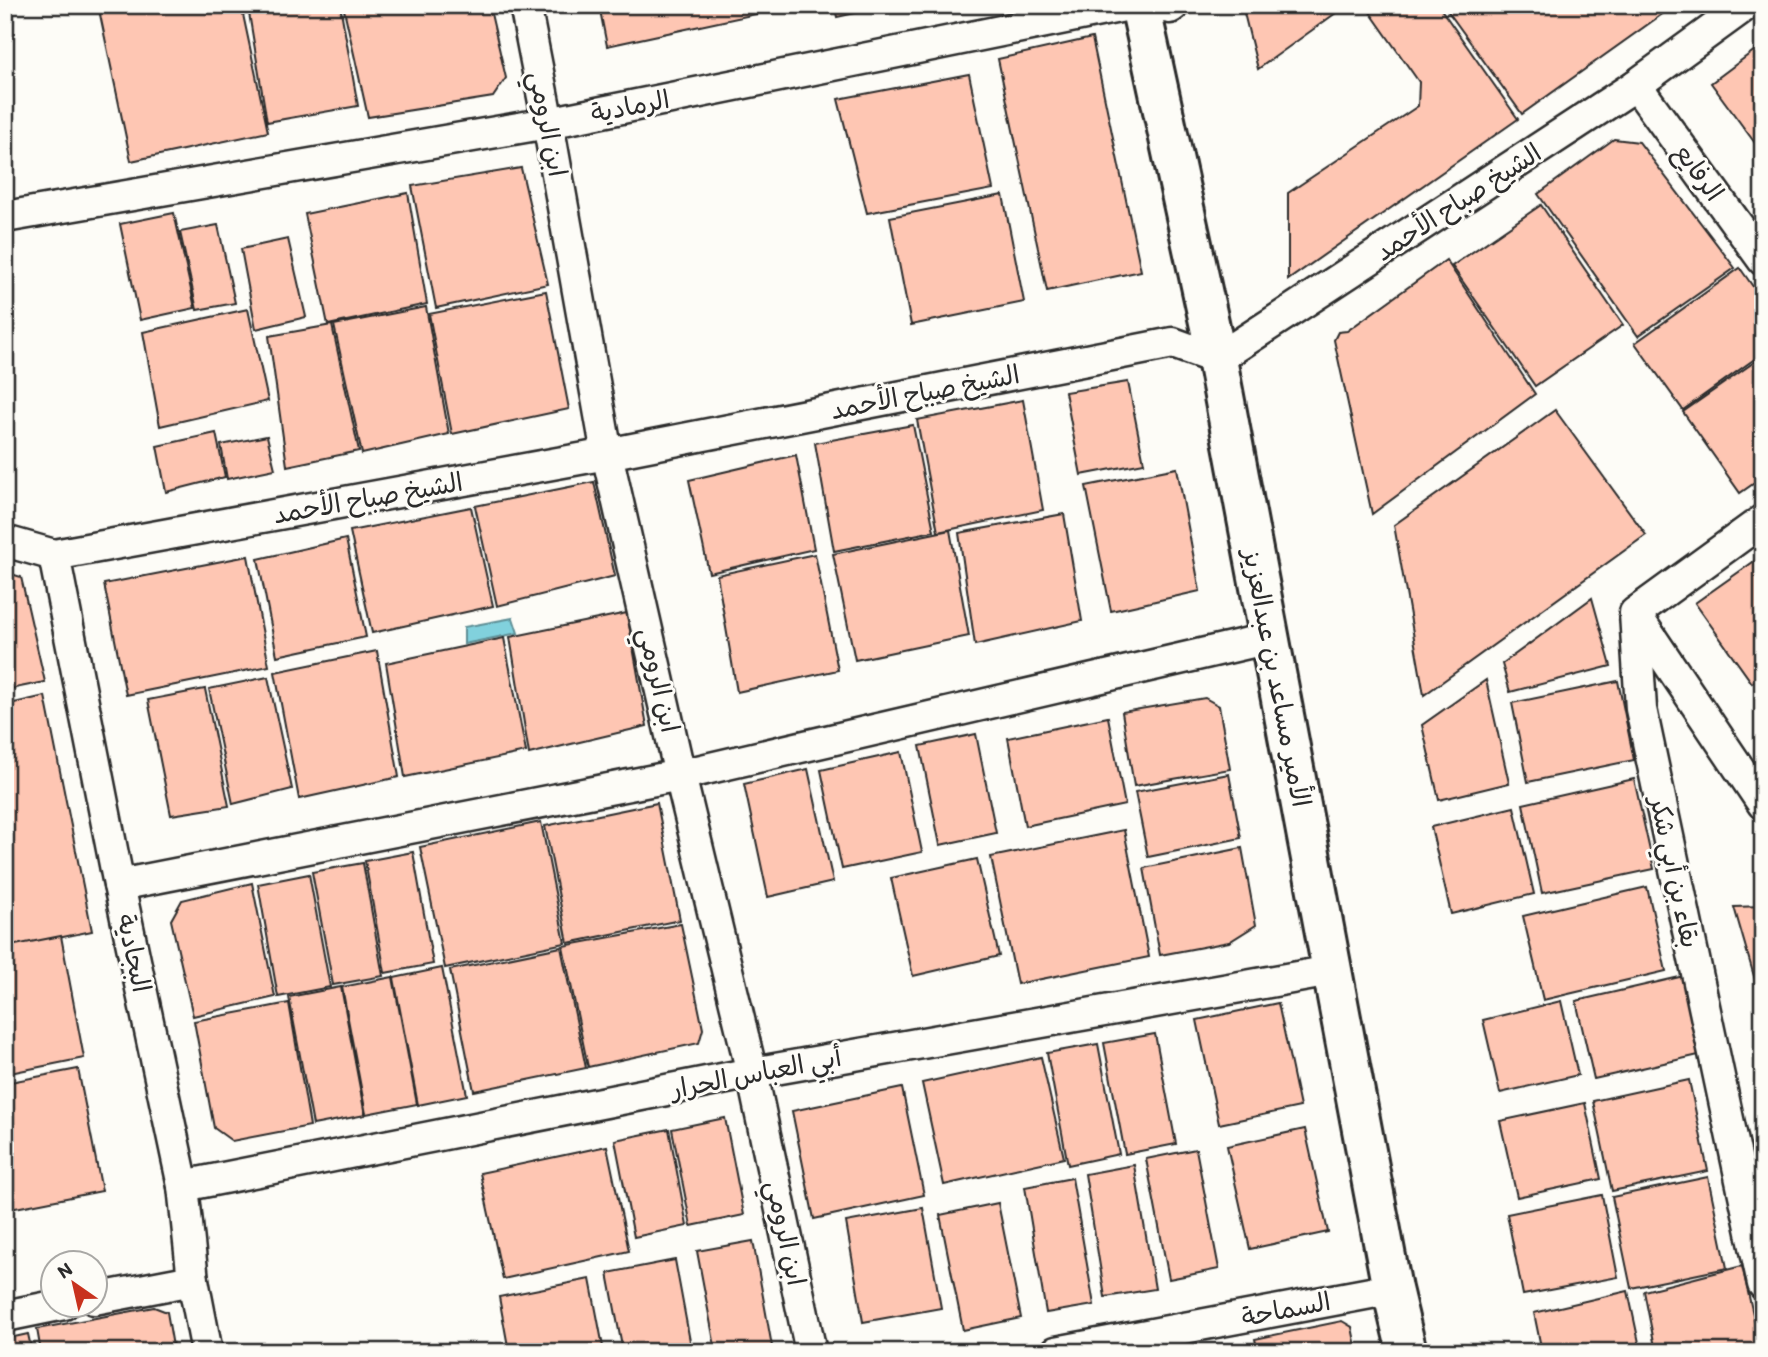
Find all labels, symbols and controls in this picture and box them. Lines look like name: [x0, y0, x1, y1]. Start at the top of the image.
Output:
street label: ابن الرومي: [515, 69, 574, 181]
street label: الرمادية: [588, 83, 672, 129]
street label: الشيخ صباح الأحمد: [1368, 135, 1548, 269]
street label: الرفايع: [1665, 137, 1731, 209]
street label: الشيخ صباح الأحمد: [827, 356, 1023, 428]
street label: الشيخ صباح الأحمد: [270, 464, 466, 532]
street label: الأمير مساعد بن عبدالعزيز: [1236, 544, 1320, 810]
street label: ابن الرومي: [625, 624, 687, 737]
street label: بقاء بن أبي شكر: [1636, 791, 1707, 952]
street label: البجادية: [110, 911, 158, 995]
street label: أبي العباس الحرار: [666, 1041, 846, 1112]
street label: ابن الرومي: [752, 1177, 813, 1290]
north arrow: [38, 1248, 108, 1318]
text: N: [53, 1257, 77, 1283]
street label: السماحة: [1239, 1285, 1333, 1333]

